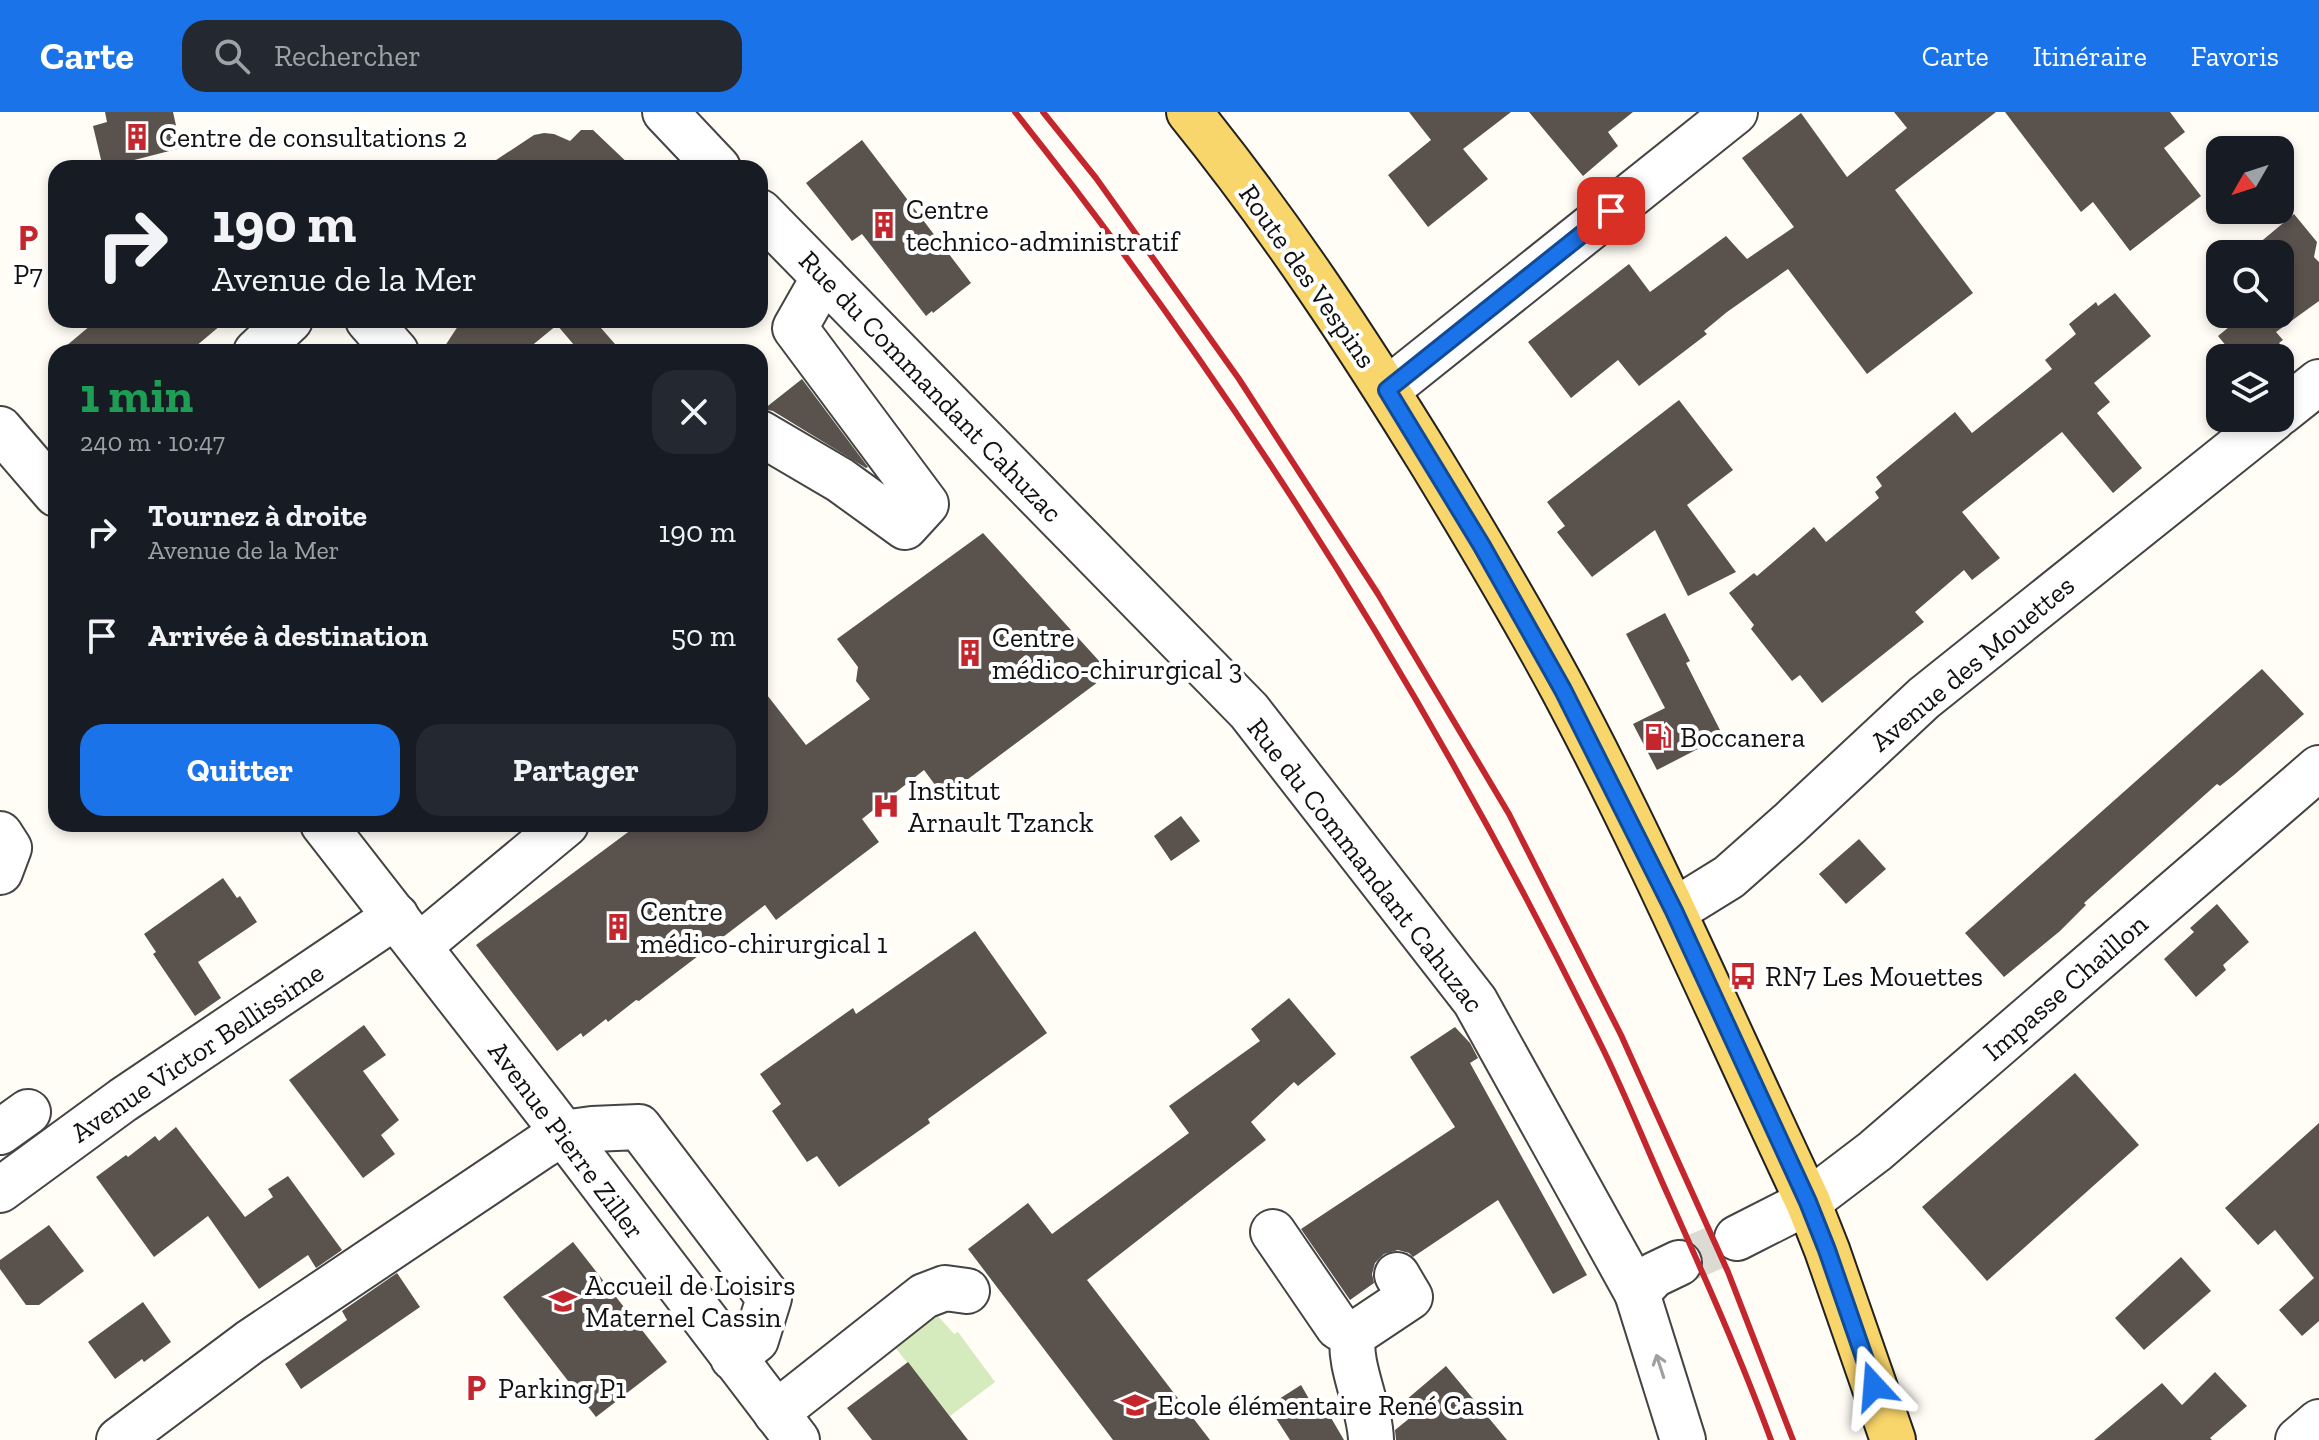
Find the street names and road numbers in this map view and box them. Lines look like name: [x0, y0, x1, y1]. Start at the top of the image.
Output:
street label: Route des Vespins: [1232, 178, 1383, 374]
street label: Rue du Commandant Cahuzac: [792, 244, 1069, 529]
street label: Avenue des Mouettes: [1864, 569, 2081, 758]
street label: Rue du Commandant Cahuzac: [1240, 712, 1491, 1019]
street label: Impasse Chaillon: [1977, 907, 2154, 1068]
street label: Avenue Victor Bellissime: [65, 956, 330, 1149]
street label: Avenue Pierre Ziller: [482, 1035, 652, 1246]

